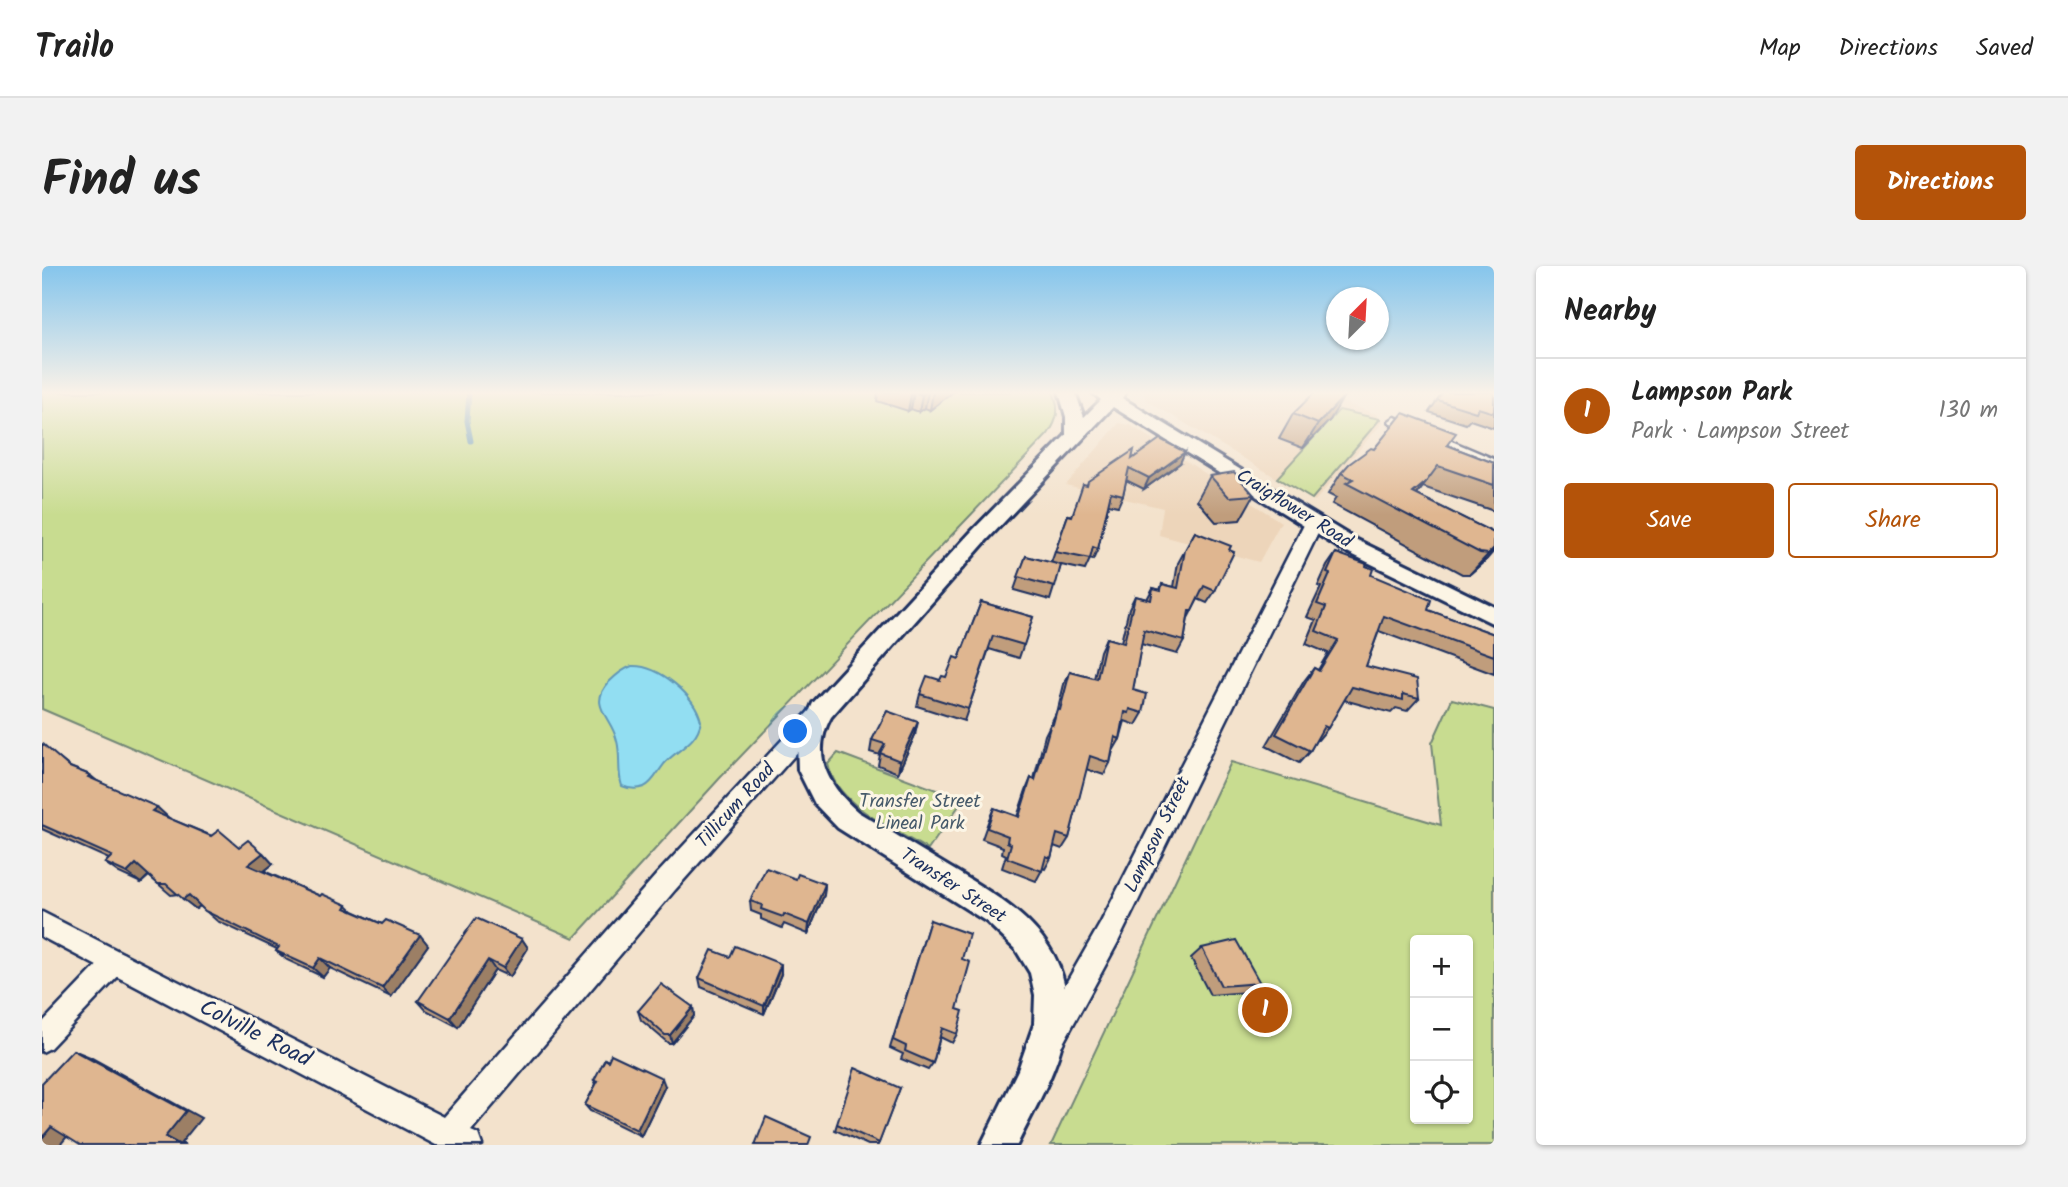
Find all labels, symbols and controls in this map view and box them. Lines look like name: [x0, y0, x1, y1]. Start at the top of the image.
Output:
text: Trailo: [35, 22, 114, 75]
text: Map: [1759, 29, 1801, 68]
text: Directions: [1839, 29, 1938, 68]
text: Saved: [1976, 29, 2033, 68]
text: Find us: [42, 143, 200, 221]
button: Directions: [1855, 145, 2026, 220]
north arrow: [1326, 287, 1389, 350]
text: Nearby: [1564, 288, 1656, 336]
text: Lampson Park: [1631, 372, 1792, 414]
text: 1: [1584, 393, 1590, 429]
text: 130 m: [1939, 393, 1998, 429]
text: Park · Lampson Street: [1631, 414, 1849, 450]
street label: Craigflower Road: [1230, 461, 1359, 557]
button: Save: [1564, 483, 1774, 558]
button: Share: [1788, 483, 1998, 558]
your location: [778, 714, 812, 748]
street label: Tillicum Road: [689, 756, 783, 856]
street label: Lampson Street: [1117, 771, 1199, 898]
park label: Transfer Street Lineal Park: [859, 787, 981, 839]
street label: Transfer Street: [894, 840, 1013, 932]
map controls: [1410, 935, 1473, 1124]
button: +: [1410, 935, 1473, 998]
pin: 1: [1242, 984, 1288, 1036]
street label: Colville Road: [192, 990, 318, 1078]
button: −: [1410, 998, 1473, 1061]
button: locate: [1410, 1061, 1473, 1124]

